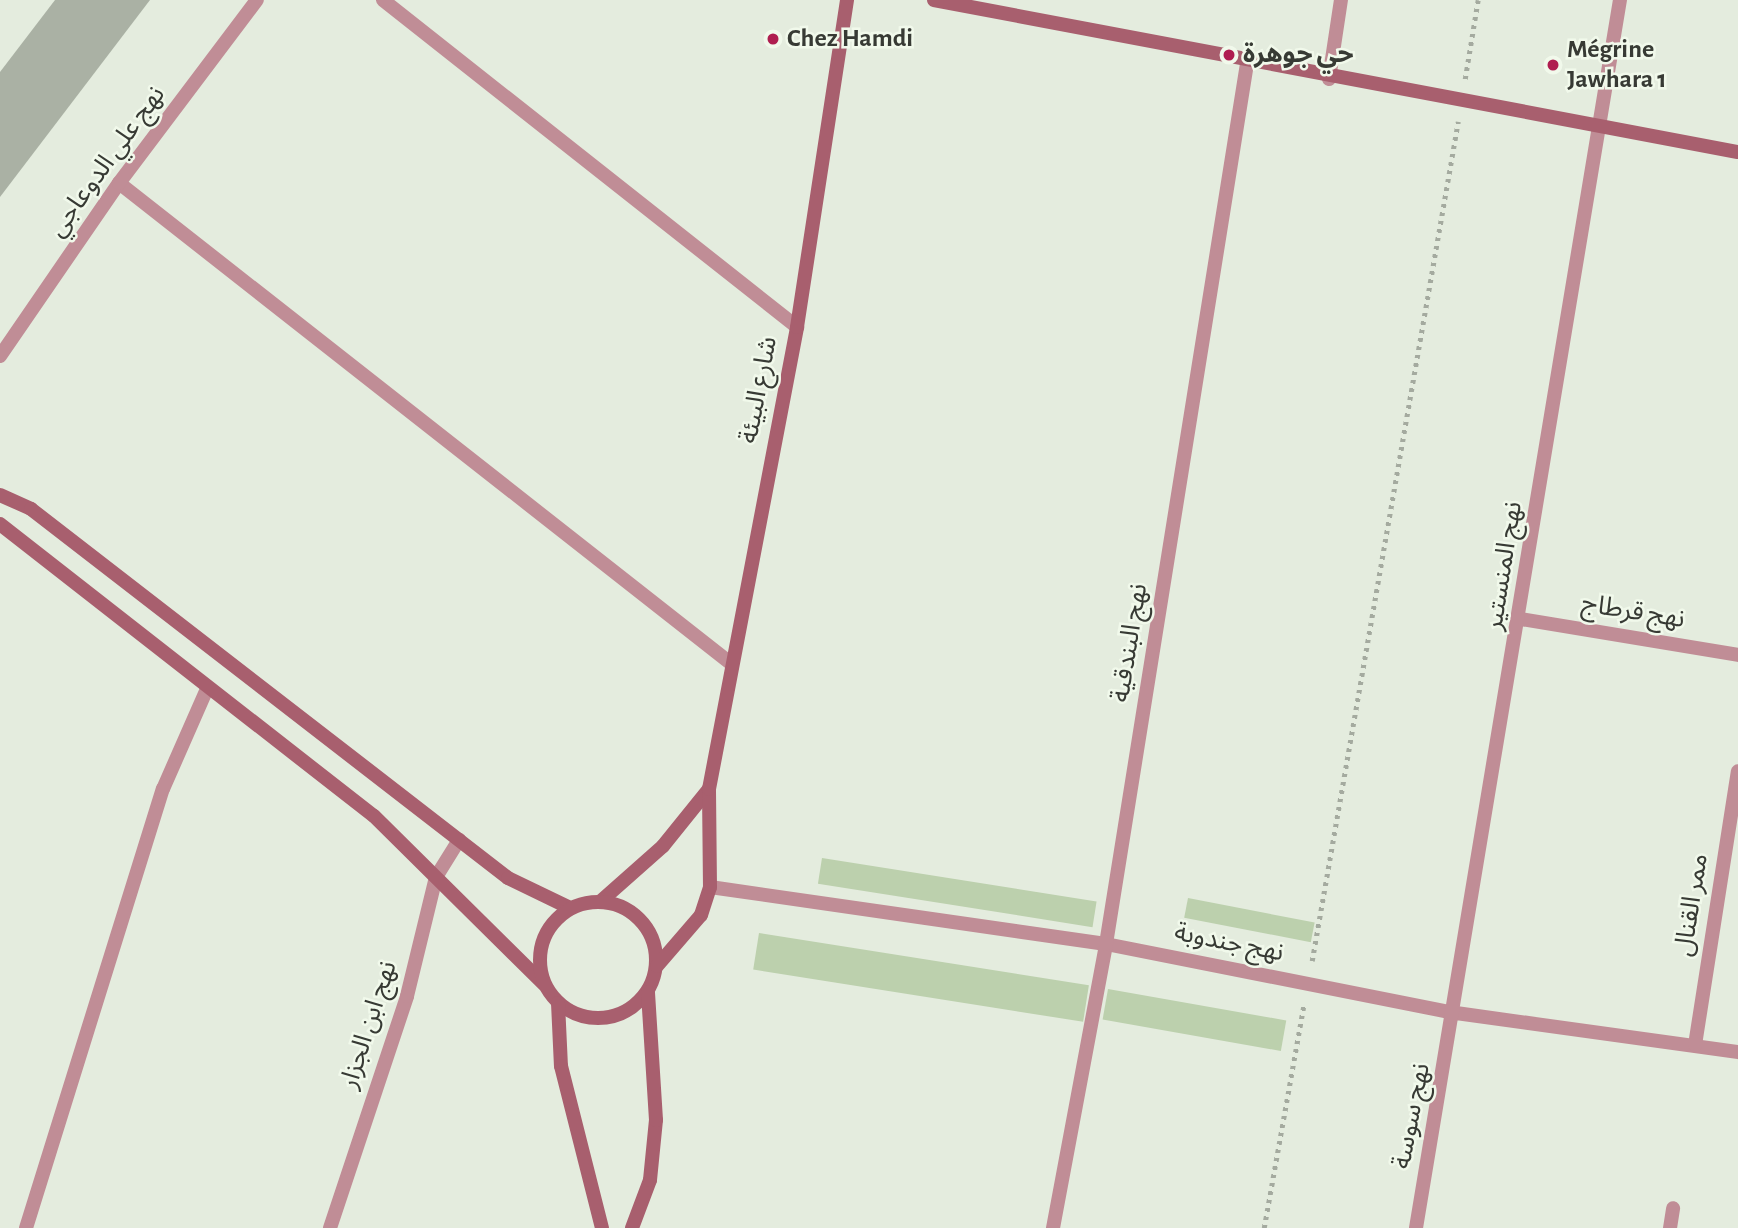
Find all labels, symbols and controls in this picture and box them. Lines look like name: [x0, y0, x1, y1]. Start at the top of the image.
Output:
place label: Chez Hamdi: [787, 23, 913, 55]
marker: Chez Hamdi: [765, 31, 781, 47]
place label: Mégrine Jawhara 1: [1567, 34, 1667, 96]
place label: حي جوهرة: [1243, 39, 1354, 71]
marker: حي جوهرة: [1221, 47, 1237, 63]
marker: Mégrine Jawhara 1: [1545, 57, 1561, 73]
street label: نهج علي الدوعاجي: [42, 80, 172, 244]
street label: شارع البيئة: [733, 334, 785, 446]
street label: نهج المنستير: [1478, 499, 1530, 633]
street label: نهج البندقية: [1105, 581, 1155, 705]
street label: نهج قرطاج: [1579, 588, 1687, 636]
street label: ممر القنال: [1668, 851, 1716, 959]
street label: نهج جندوبة: [1172, 917, 1286, 969]
street label: نهج ابن الجزار: [334, 957, 404, 1093]
street label: نهج سوسة: [1386, 1060, 1438, 1172]

